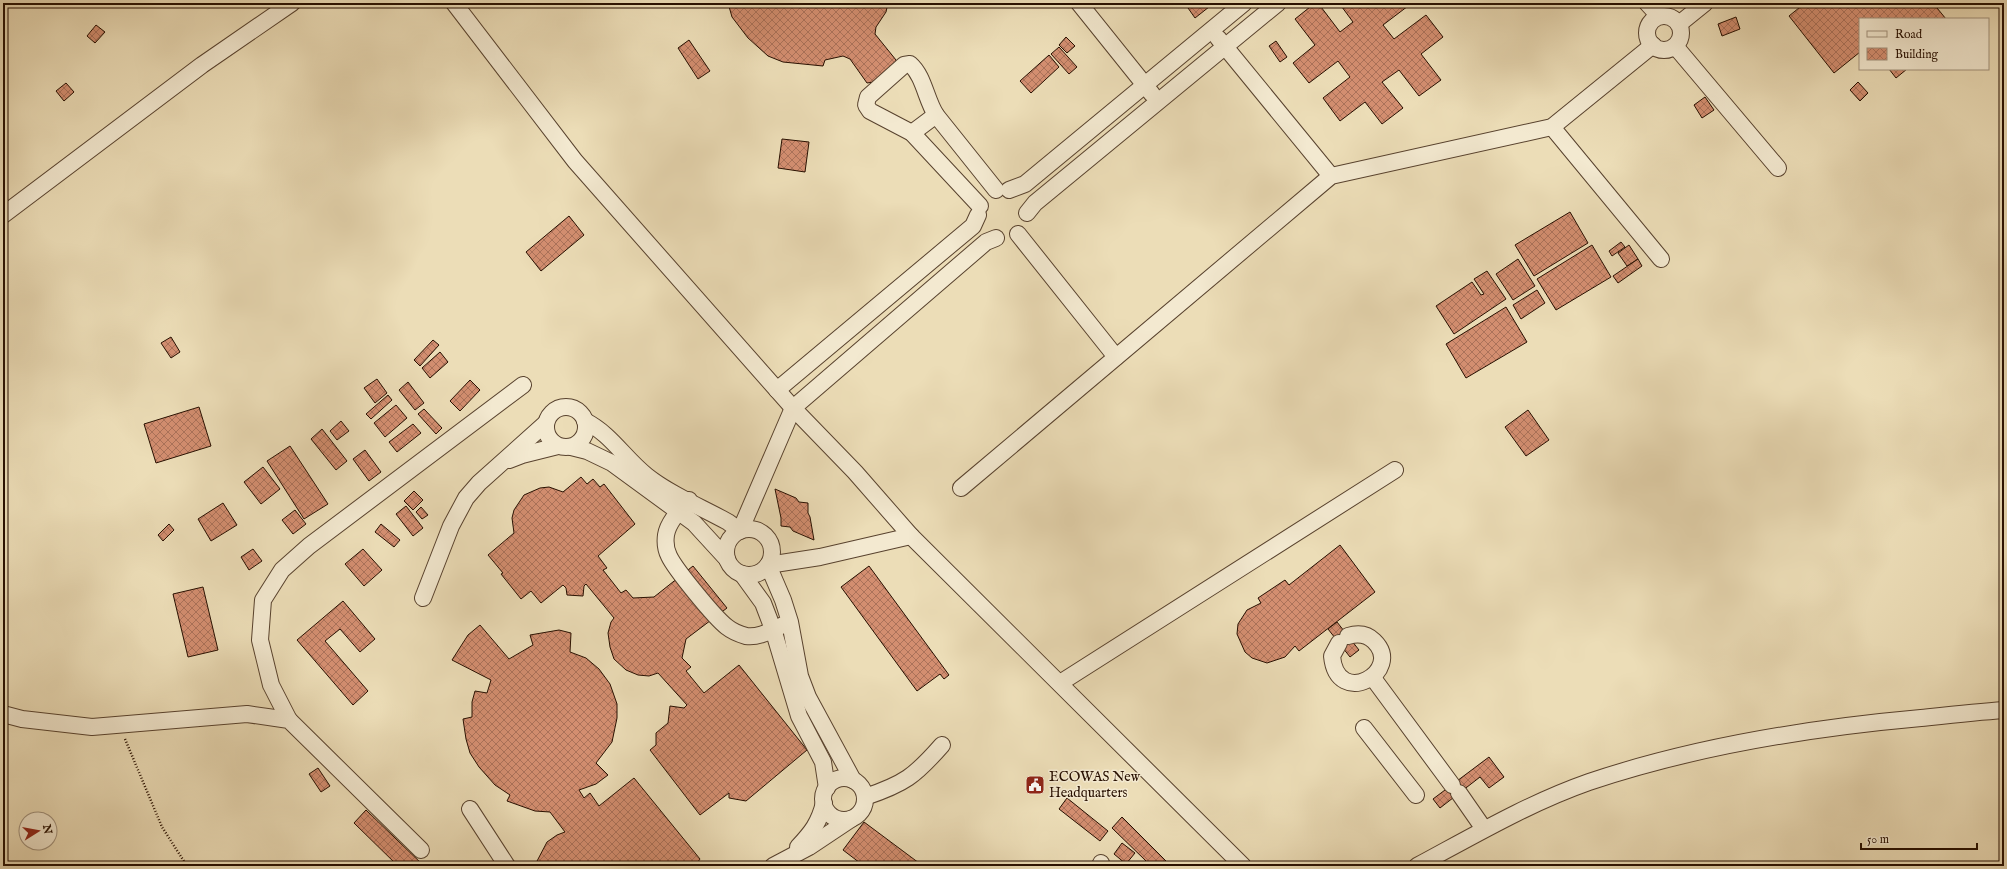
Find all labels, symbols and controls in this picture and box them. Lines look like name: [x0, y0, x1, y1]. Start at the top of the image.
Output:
legend: [1859, 18, 1989, 70]
text: Road: [1895, 27, 1923, 42]
text: Building: [1895, 47, 1939, 62]
place label: ECOWAS New Headquarters: [1049, 768, 1141, 802]
public building icon: ECOWAS New Headquarters: [1024, 774, 1046, 796]
north arrow: [18, 811, 58, 851]
text: N: [39, 822, 55, 836]
scale bar: [1861, 825, 1977, 851]
text: 50 m: [1867, 832, 1889, 847]

